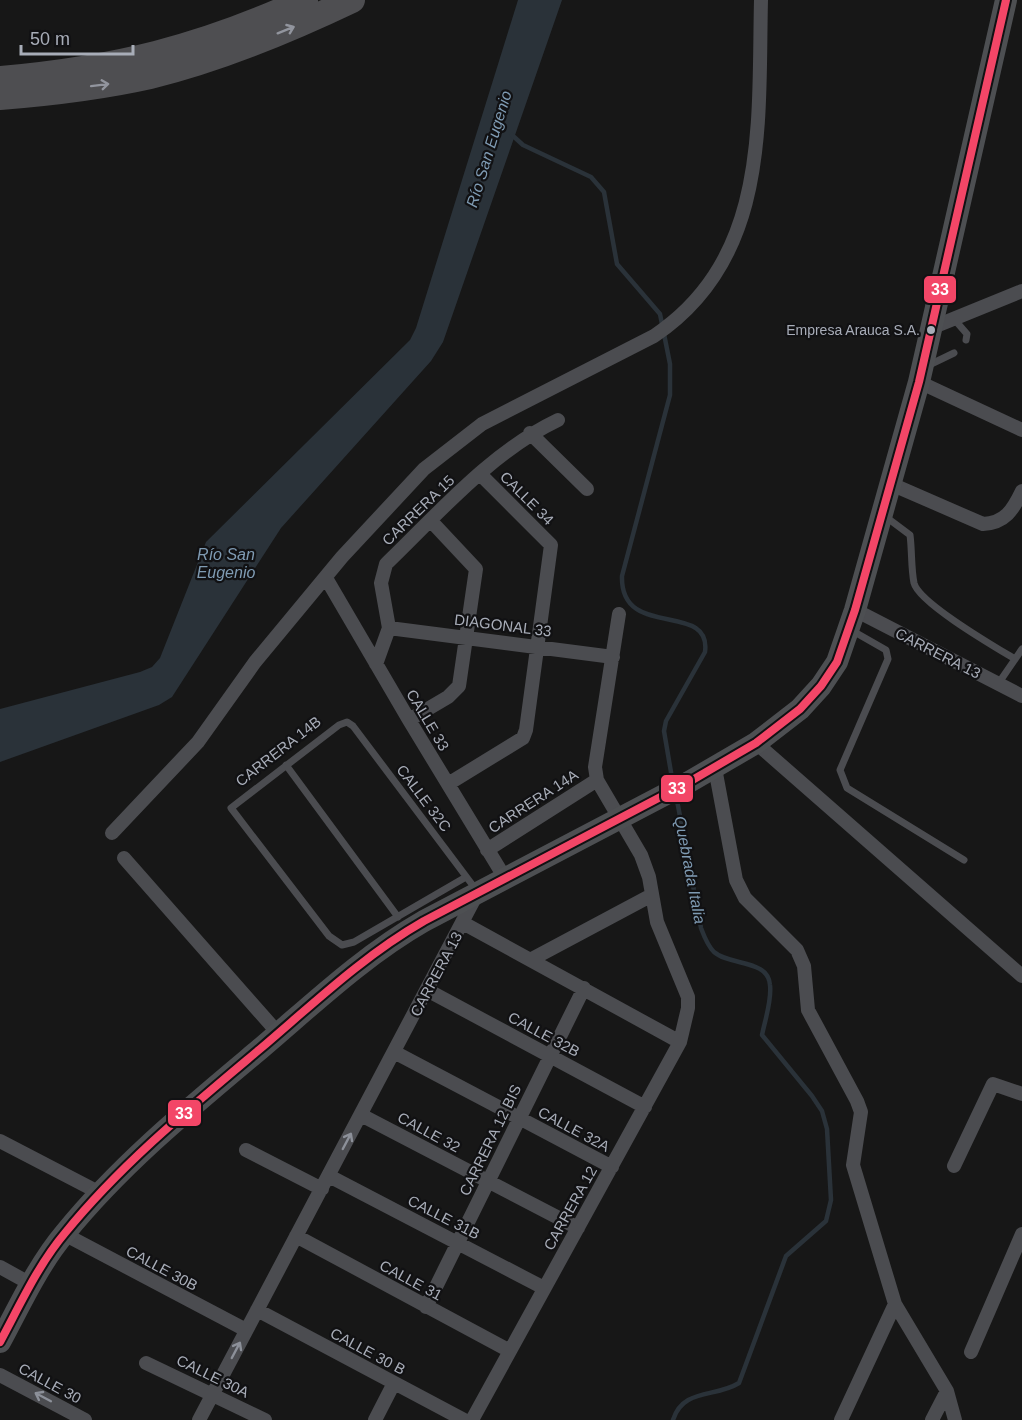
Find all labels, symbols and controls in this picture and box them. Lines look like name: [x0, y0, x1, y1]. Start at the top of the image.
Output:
scale bar: [21, 18, 134, 56]
one-way arrow: [276, 24, 295, 35]
text: 50 m: [30, 29, 70, 49]
one-way arrow: [89, 80, 109, 91]
water label: Río San Eugenio: [463, 89, 515, 209]
line badge: 33: [923, 275, 957, 304]
text: 33: [931, 281, 949, 298]
place label: Empresa Arauca S.A.: [786, 322, 920, 338]
marker: Empresa Arauca S.A.: [925, 324, 937, 336]
street label: CALLE 34: [497, 468, 557, 528]
street label: CARRERA 15: [379, 471, 457, 549]
water label: Río San Eugenio: [197, 546, 255, 581]
street label: DIAGONAL 33: [453, 611, 553, 639]
street label: CARRERA 13: [893, 624, 983, 682]
street label: CALLE 33: [403, 686, 453, 754]
street label: CARRERA 14B: [232, 712, 324, 790]
street label: CALLE 32C: [393, 761, 455, 835]
street label: CARRERA 14A: [485, 766, 581, 836]
line badge: 33: [660, 774, 694, 803]
text: 33: [668, 780, 686, 797]
water label: Quebrada Italia: [671, 815, 709, 925]
street label: CARRERA 13: [407, 929, 465, 1019]
street label: CALLE 32B: [505, 1008, 583, 1060]
street label: CARRERA 12 BIS: [456, 1082, 524, 1198]
line badge: 33: [167, 1099, 202, 1127]
street label: CALLE 32A: [535, 1103, 613, 1155]
text: 33: [175, 1105, 193, 1122]
street label: CALLE 32: [395, 1108, 463, 1156]
one-way arrow: [342, 1132, 353, 1150]
street label: CARRERA 12: [540, 1163, 600, 1253]
street label: CALLE 31B: [405, 1192, 483, 1242]
street label: CALLE 30B: [123, 1242, 201, 1294]
street label: CALLE 31: [377, 1256, 445, 1304]
street label: CALLE 30 B: [328, 1324, 408, 1378]
one-way arrow: [230, 1342, 242, 1359]
street label: CALLE 30A: [174, 1351, 252, 1401]
street label: CALLE 30: [16, 1359, 84, 1407]
one-way arrow: [34, 1391, 52, 1402]

